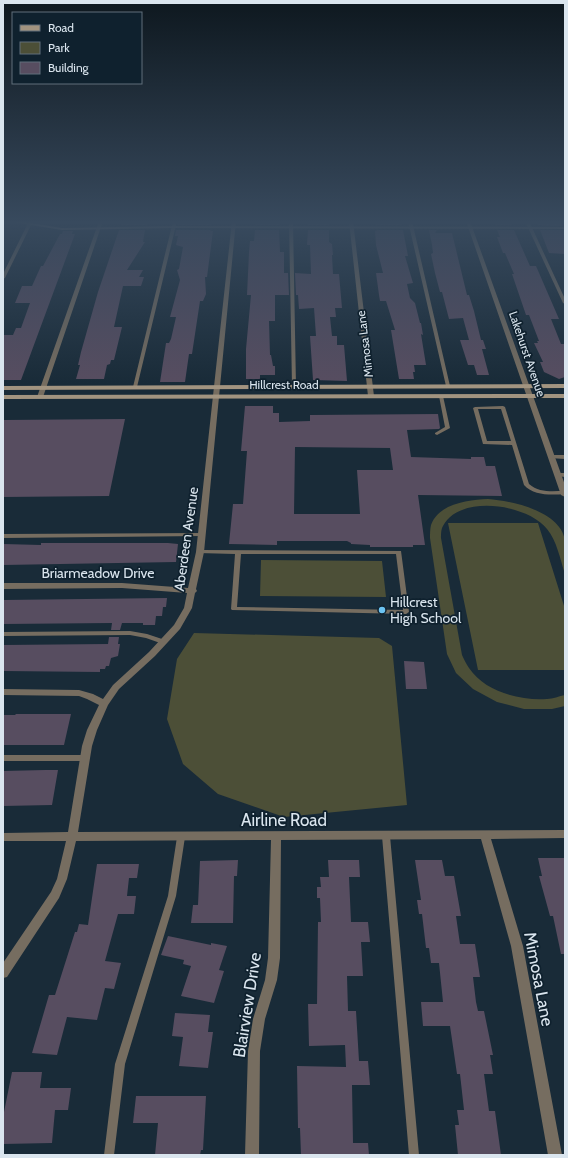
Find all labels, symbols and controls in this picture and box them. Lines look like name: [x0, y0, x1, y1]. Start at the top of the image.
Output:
legend: [12, 12, 142, 84]
text: Road: [48, 20, 74, 35]
text: Park: [48, 40, 70, 55]
text: Building: [48, 60, 90, 75]
street label: Lakehurst Avenue: [506, 309, 549, 399]
street label: Mimosa Lane: [353, 310, 376, 378]
street label: Hillcrest Road: [249, 377, 319, 392]
street label: Aberdeen Avenue: [170, 486, 202, 592]
street label: Briarmeadow Drive: [41, 564, 155, 582]
place label: Hillcrest High School: [390, 593, 462, 627]
marker: Hillcrest High School: [377, 605, 387, 615]
street label: Airline Road: [241, 810, 327, 830]
street label: Mimosa Lane: [520, 930, 558, 1028]
street label: Blairview Drive: [229, 951, 265, 1059]

